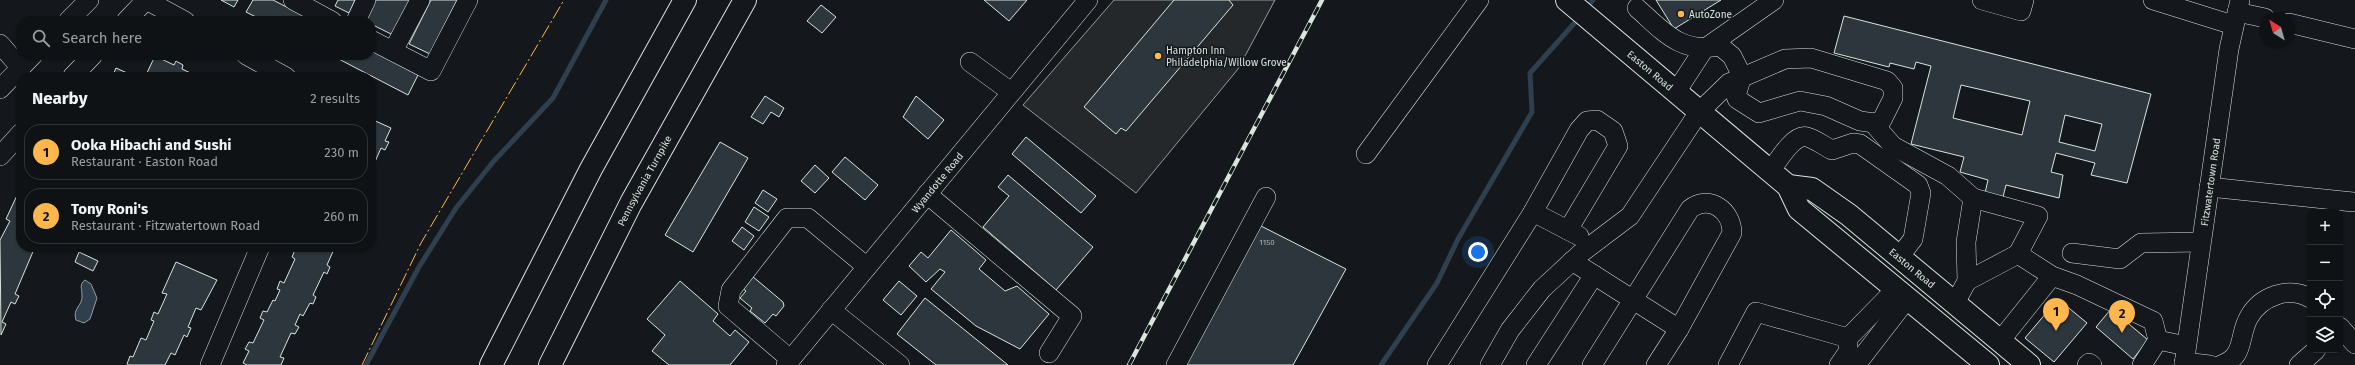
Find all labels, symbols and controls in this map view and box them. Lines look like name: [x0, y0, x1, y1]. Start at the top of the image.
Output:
marker: AutoZone: [1676, 9, 1686, 19]
place label: AutoZone: [1689, 9, 1732, 21]
north arrow: [2259, 12, 2295, 48]
search box: [16, 16, 376, 60]
icon: search: [30, 27, 52, 49]
text: Search here: [62, 29, 142, 47]
place label: Hampton Inn Philadelphia/Willow Grove: [1166, 45, 1287, 69]
street label: Easton Road: [1624, 48, 1675, 94]
marker: Hampton Inn Philadelphia/Willow Grove: [1153, 51, 1163, 61]
text: Nearby: [32, 88, 87, 109]
text: 2 results: [310, 91, 360, 106]
street label: Pennsylvania Turnpike: [615, 134, 675, 228]
text: Ooka Hibachi and Sushi: [71, 136, 232, 154]
street label: Fitzwatertown Road: [2199, 137, 2223, 227]
text: 1: [43, 145, 49, 160]
text: 230 m: [324, 145, 359, 160]
street label: Wyandotte Road: [909, 151, 966, 216]
text: Restaurant · Easton Road: [71, 154, 218, 169]
text: Tony Roni's: [71, 200, 148, 218]
text: 2: [43, 209, 49, 224]
text: 260 m: [324, 209, 359, 224]
map controls: [2307, 209, 2343, 353]
button: +: [2307, 209, 2343, 245]
text: Restaurant · Fitzwatertown Road: [71, 218, 260, 233]
house number: 1150: [1259, 238, 1275, 247]
your location: [1468, 242, 1488, 262]
button: −: [2307, 245, 2343, 281]
street label: Easton Road: [1886, 246, 1937, 291]
button: locate: [2307, 281, 2343, 317]
pin: 1: [2043, 298, 2069, 331]
pin: 2: [2109, 300, 2135, 333]
button: layers: [2307, 317, 2343, 353]

